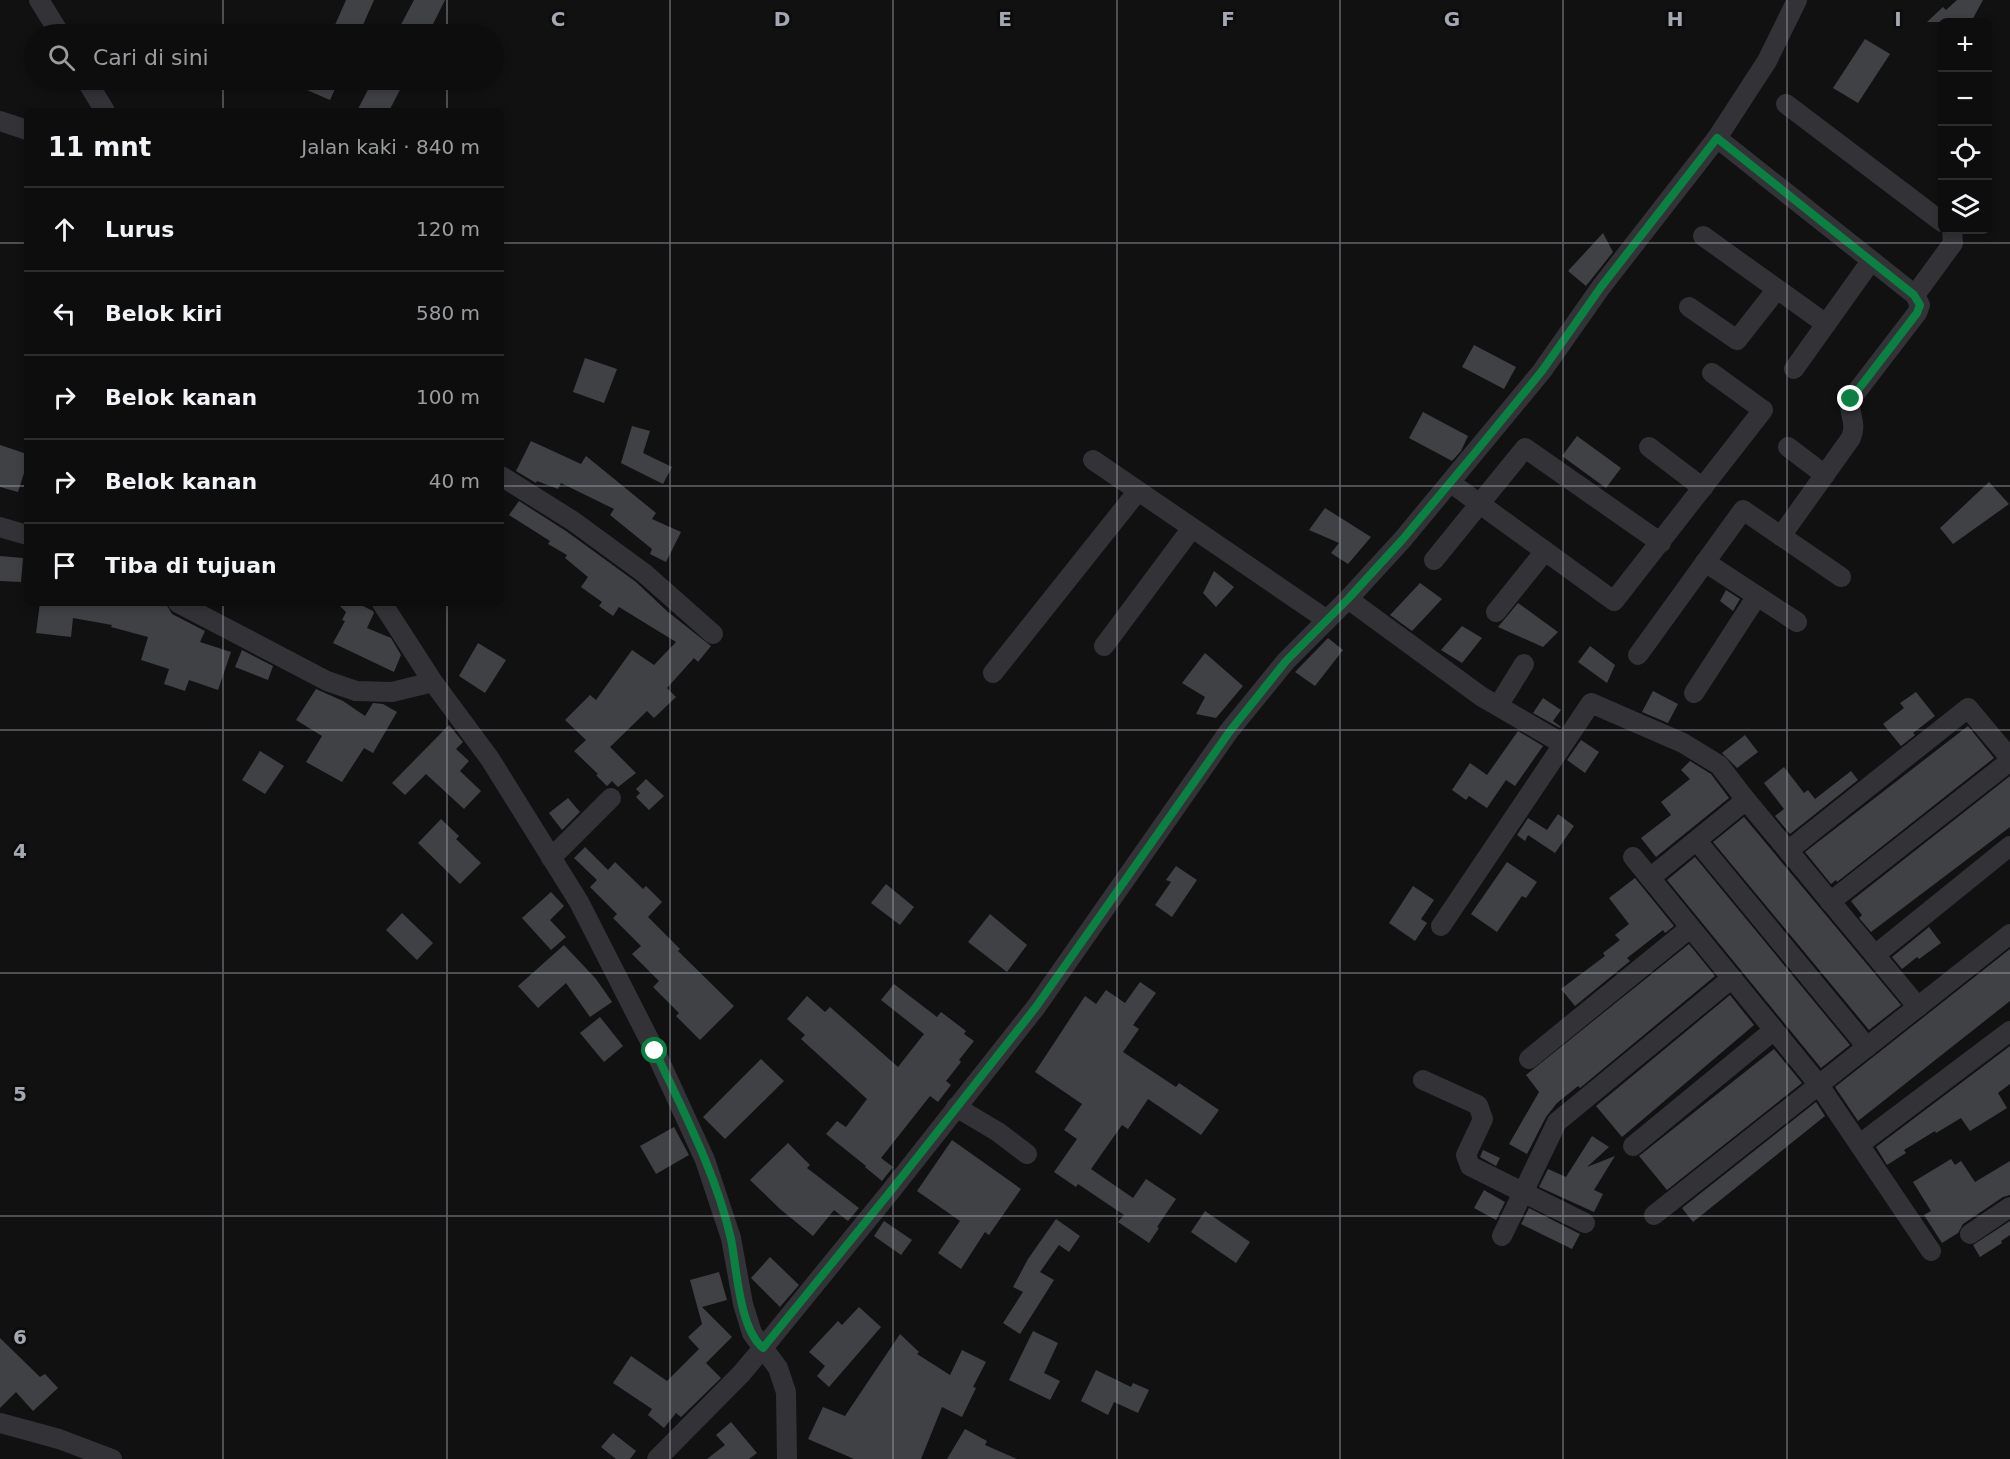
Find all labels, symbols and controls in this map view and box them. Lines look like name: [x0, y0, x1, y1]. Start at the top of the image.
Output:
text: C: [551, 7, 565, 31]
text: D: [774, 7, 790, 31]
text: E: [998, 7, 1012, 31]
text: F: [1221, 7, 1235, 31]
text: G: [1444, 7, 1460, 31]
text: H: [1667, 7, 1683, 31]
text: I: [1894, 7, 1902, 31]
map controls: [1938, 18, 1992, 234]
button: +: [1938, 18, 1992, 72]
search box: [24, 24, 504, 90]
icon: search: [45, 41, 78, 74]
text: Cari di sini: [93, 45, 209, 70]
button: −: [1938, 72, 1992, 126]
button: locate: [1938, 126, 1992, 180]
text: 11 mnt: [48, 132, 151, 162]
text: Jalan kaki · 840 m: [301, 135, 480, 159]
button: layers: [1938, 180, 1992, 234]
icon: ahead: [48, 213, 81, 246]
text: Lurus: [105, 217, 174, 242]
text: 120 m: [416, 217, 480, 241]
icon: left: [48, 297, 81, 330]
text: Belok kiri: [105, 301, 222, 326]
text: 580 m: [416, 301, 480, 325]
icon: right: [48, 381, 81, 414]
text: Belok kanan: [105, 385, 257, 410]
text: 100 m: [416, 385, 480, 409]
route end: [1837, 385, 1863, 411]
icon: right: [48, 465, 81, 498]
text: Belok kanan: [105, 469, 257, 494]
text: 40 m: [429, 469, 480, 493]
icon: arrive: [48, 549, 81, 582]
text: Tiba di tujuan: [105, 553, 277, 578]
text: 4: [13, 839, 27, 863]
route start: [641, 1037, 667, 1063]
text: 5: [13, 1082, 27, 1106]
text: 6: [13, 1325, 27, 1349]

